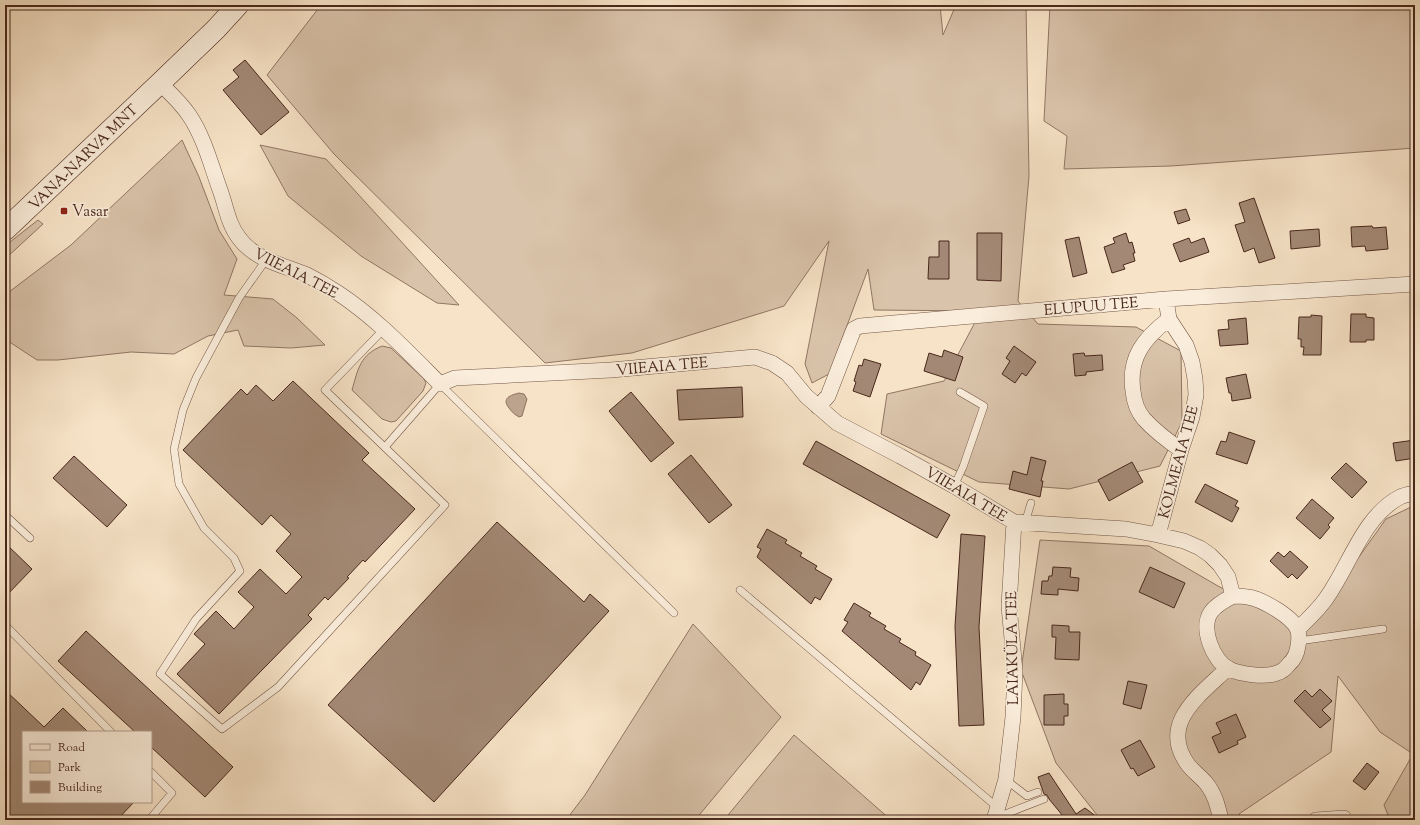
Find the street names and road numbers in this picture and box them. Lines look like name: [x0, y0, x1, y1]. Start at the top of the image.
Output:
street label: VANA-NARVA MNT: [25, 100, 144, 216]
street label: VIIEAIA TEE: [249, 244, 341, 305]
street label: ELUPUU TEE: [1043, 293, 1139, 322]
street label: VIIEAIA TEE: [615, 353, 709, 382]
street label: KOLMEAIA TEE: [1154, 404, 1205, 521]
street label: VIIEAIA TEE: [920, 463, 1010, 528]
street label: LAIAKÜLA TEE: [1001, 591, 1025, 705]

